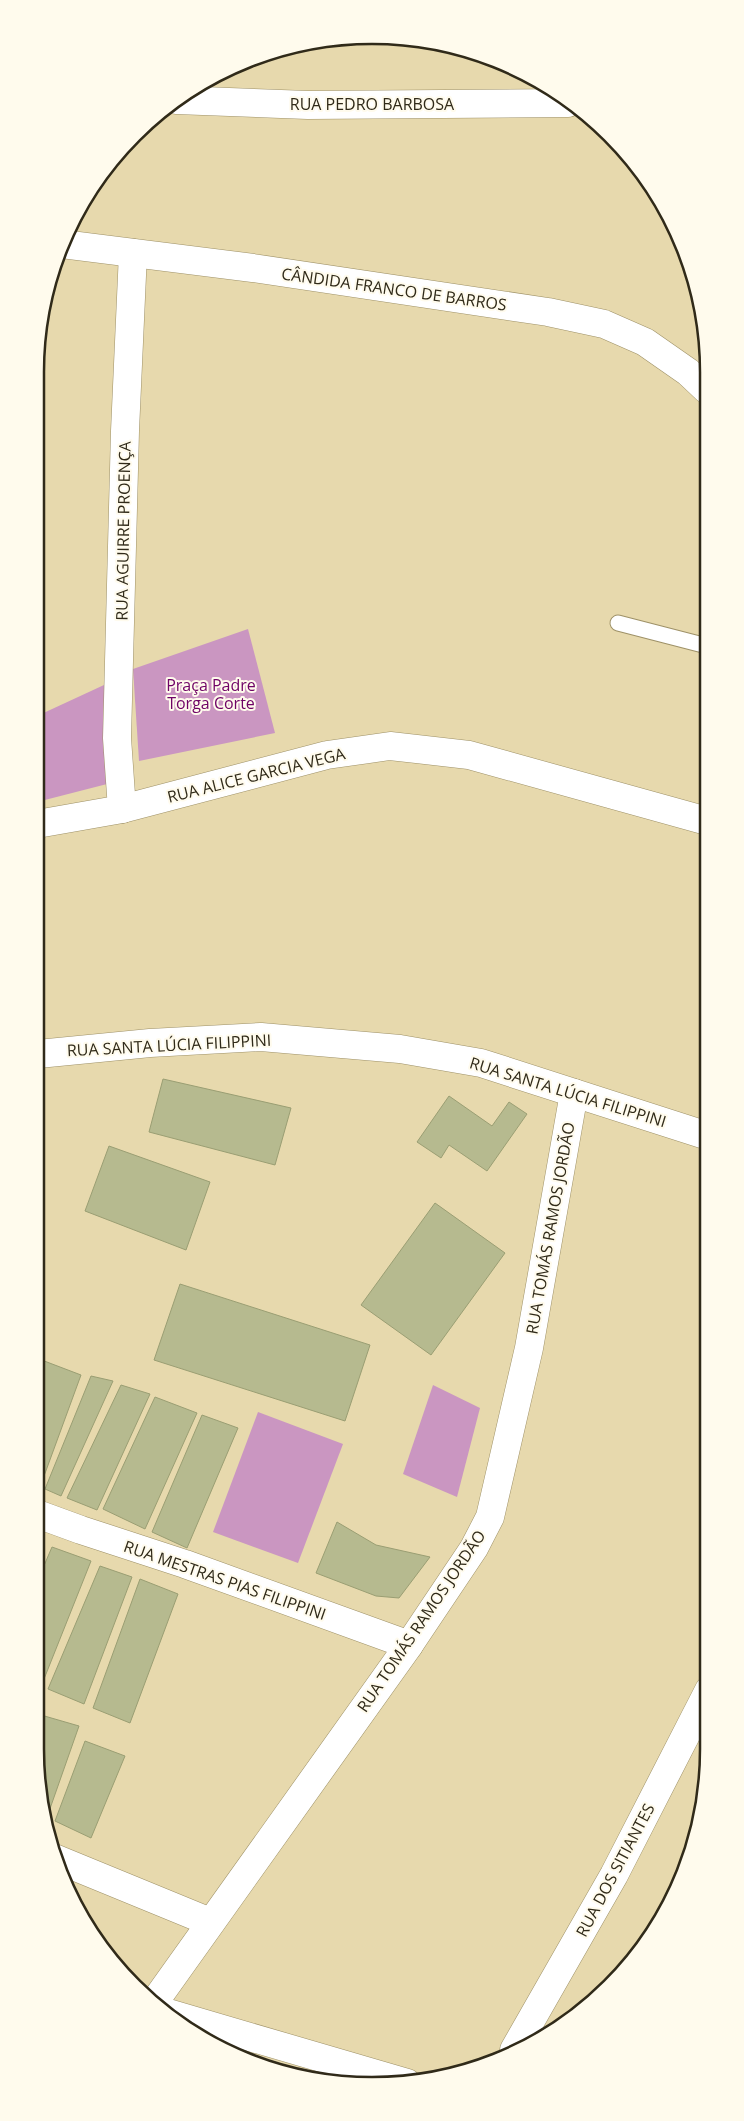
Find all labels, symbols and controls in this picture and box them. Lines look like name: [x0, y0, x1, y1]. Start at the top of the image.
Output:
street label: RUA PEDRO BARBOSA: [290, 93, 455, 115]
street label: CÂNDIDA FRANCO DE BARROS: [280, 262, 508, 316]
street label: RUA AGUIRRE PROENÇA: [110, 440, 136, 621]
park label: Praça Padre Torga Corte: [166, 674, 256, 714]
street label: RUA ALICE GARCIA VEGA: [165, 742, 348, 808]
street label: RUA SANTA LÚCIA FILIPPINI: [66, 1029, 272, 1061]
street label: RUA SANTA LÚCIA FILIPPINI: [467, 1052, 669, 1132]
street label: RUA TOMÁS RAMOS JORDÃO: [520, 1120, 580, 1336]
street label: RUA TOMÁS RAMOS JORDÃO: [352, 1526, 490, 1716]
street label: RUA MESTRAS PIAS FILIPPINI: [121, 1535, 329, 1625]
street label: RUA DOS SITIANTES: [571, 1799, 660, 1940]

